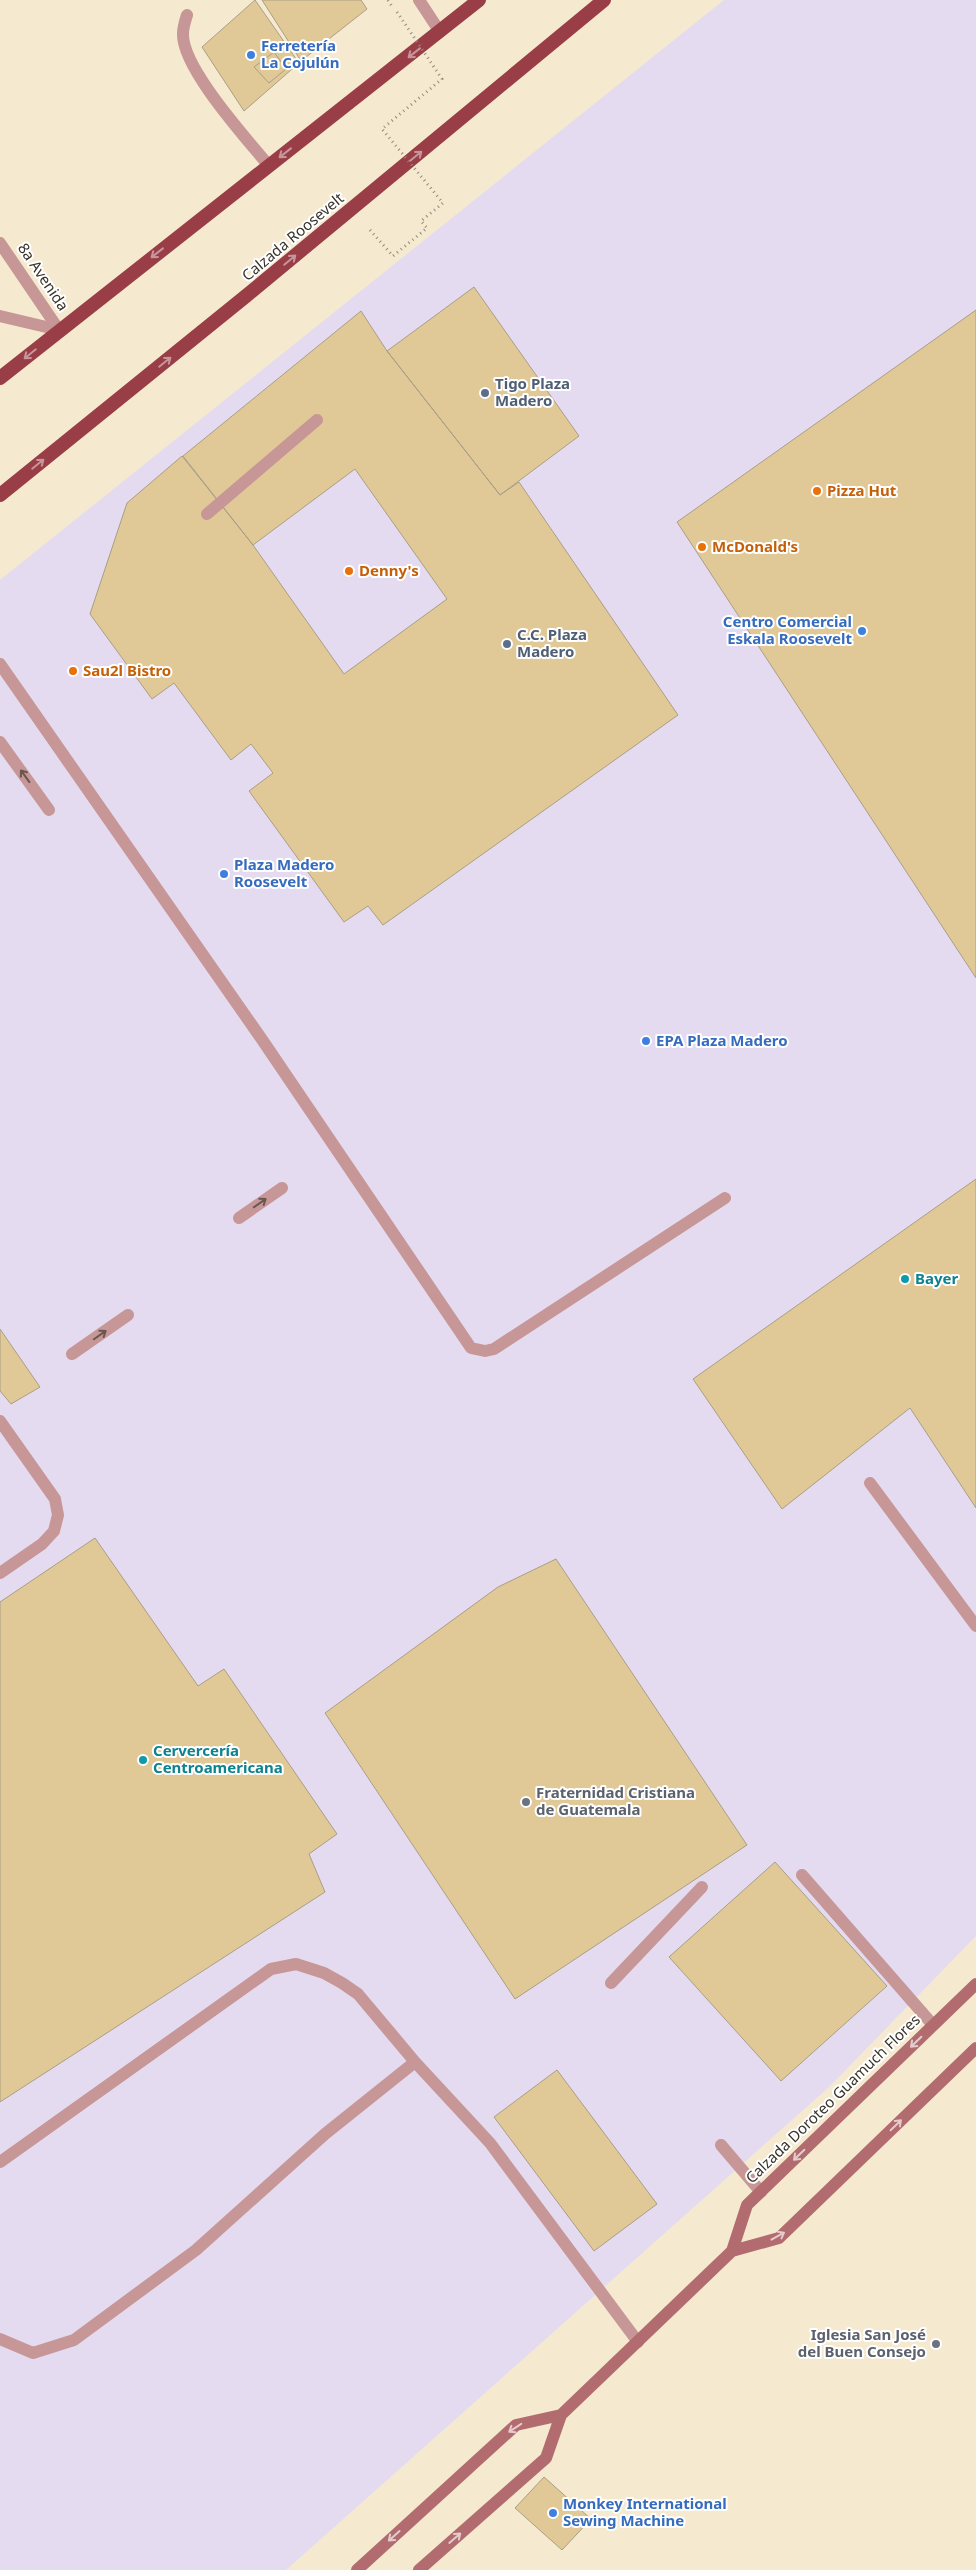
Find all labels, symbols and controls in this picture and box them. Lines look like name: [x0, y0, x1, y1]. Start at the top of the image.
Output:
place label: Ferretería La Cojulún: [261, 35, 339, 72]
one-way arrow: [407, 47, 420, 58]
marker: Ferretería La Cojulún: [245, 49, 257, 61]
one-way arrow: [279, 147, 292, 158]
one-way arrow: [409, 151, 422, 162]
street label: Calzada Roosevelt: [237, 187, 348, 285]
street label: 8a Avenida: [14, 239, 74, 314]
one-way arrow: [151, 247, 164, 258]
one-way arrow: [284, 254, 297, 265]
one-way arrow: [24, 348, 37, 359]
one-way arrow: [158, 357, 171, 368]
place label: Tigo Plaza Madero: [495, 373, 570, 410]
marker: Tigo Plaza Madero: [479, 387, 491, 399]
one-way arrow: [31, 459, 44, 470]
place label: Pizza Hut: [827, 480, 897, 500]
marker: Pizza Hut: [811, 485, 823, 497]
place label: McDonald's: [712, 536, 798, 556]
marker: McDonald's: [696, 541, 708, 553]
place label: Denny's: [359, 560, 419, 580]
marker: Denny's: [343, 565, 355, 577]
place label: Centro Comercial Eskala Roosevelt: [723, 611, 852, 648]
place label: C.C. Plaza Madero: [517, 624, 587, 661]
marker: Centro Comercial Eskala Roosevelt: [856, 625, 868, 637]
marker: C.C. Plaza Madero: [501, 638, 513, 650]
place label: Sau2l Bistro: [83, 660, 171, 680]
marker: Sau2l Bistro: [67, 665, 79, 677]
one-way arrow: [20, 769, 30, 783]
place label: Plaza Madero Roosevelt: [234, 854, 334, 891]
marker: Plaza Madero Roosevelt: [218, 868, 230, 880]
place label: EPA Plaza Madero: [656, 1030, 788, 1050]
marker: EPA Plaza Madero: [640, 1035, 652, 1047]
one-way arrow: [253, 1198, 267, 1208]
place label: Bayer: [915, 1268, 958, 1288]
marker: Bayer: [899, 1273, 911, 1285]
one-way arrow: [93, 1330, 107, 1340]
place label: Cervercería Centroamericana: [153, 1740, 283, 1777]
marker: Cervercería Centroamericana: [137, 1754, 149, 1766]
place label: Fraternidad Cristiana de Guatemala: [536, 1782, 695, 1819]
marker: Fraternidad Cristiana de Guatemala: [520, 1796, 532, 1808]
street label: Calzada Doroteo Guamuch Flores: [741, 2009, 924, 2187]
one-way arrow: [910, 2036, 922, 2048]
one-way arrow: [889, 2119, 902, 2131]
one-way arrow: [793, 2149, 806, 2161]
one-way arrow: [771, 2231, 785, 2242]
place label: Iglesia San José del Buen Consejo: [798, 2324, 926, 2361]
marker: Iglesia San José del Buen Consejo: [930, 2338, 942, 2350]
one-way arrow: [508, 2423, 522, 2434]
place label: Monkey International Sewing Machine: [563, 2493, 727, 2530]
marker: Monkey International Sewing Machine: [547, 2507, 559, 2519]
one-way arrow: [388, 2530, 401, 2542]
one-way arrow: [449, 2532, 462, 2544]

